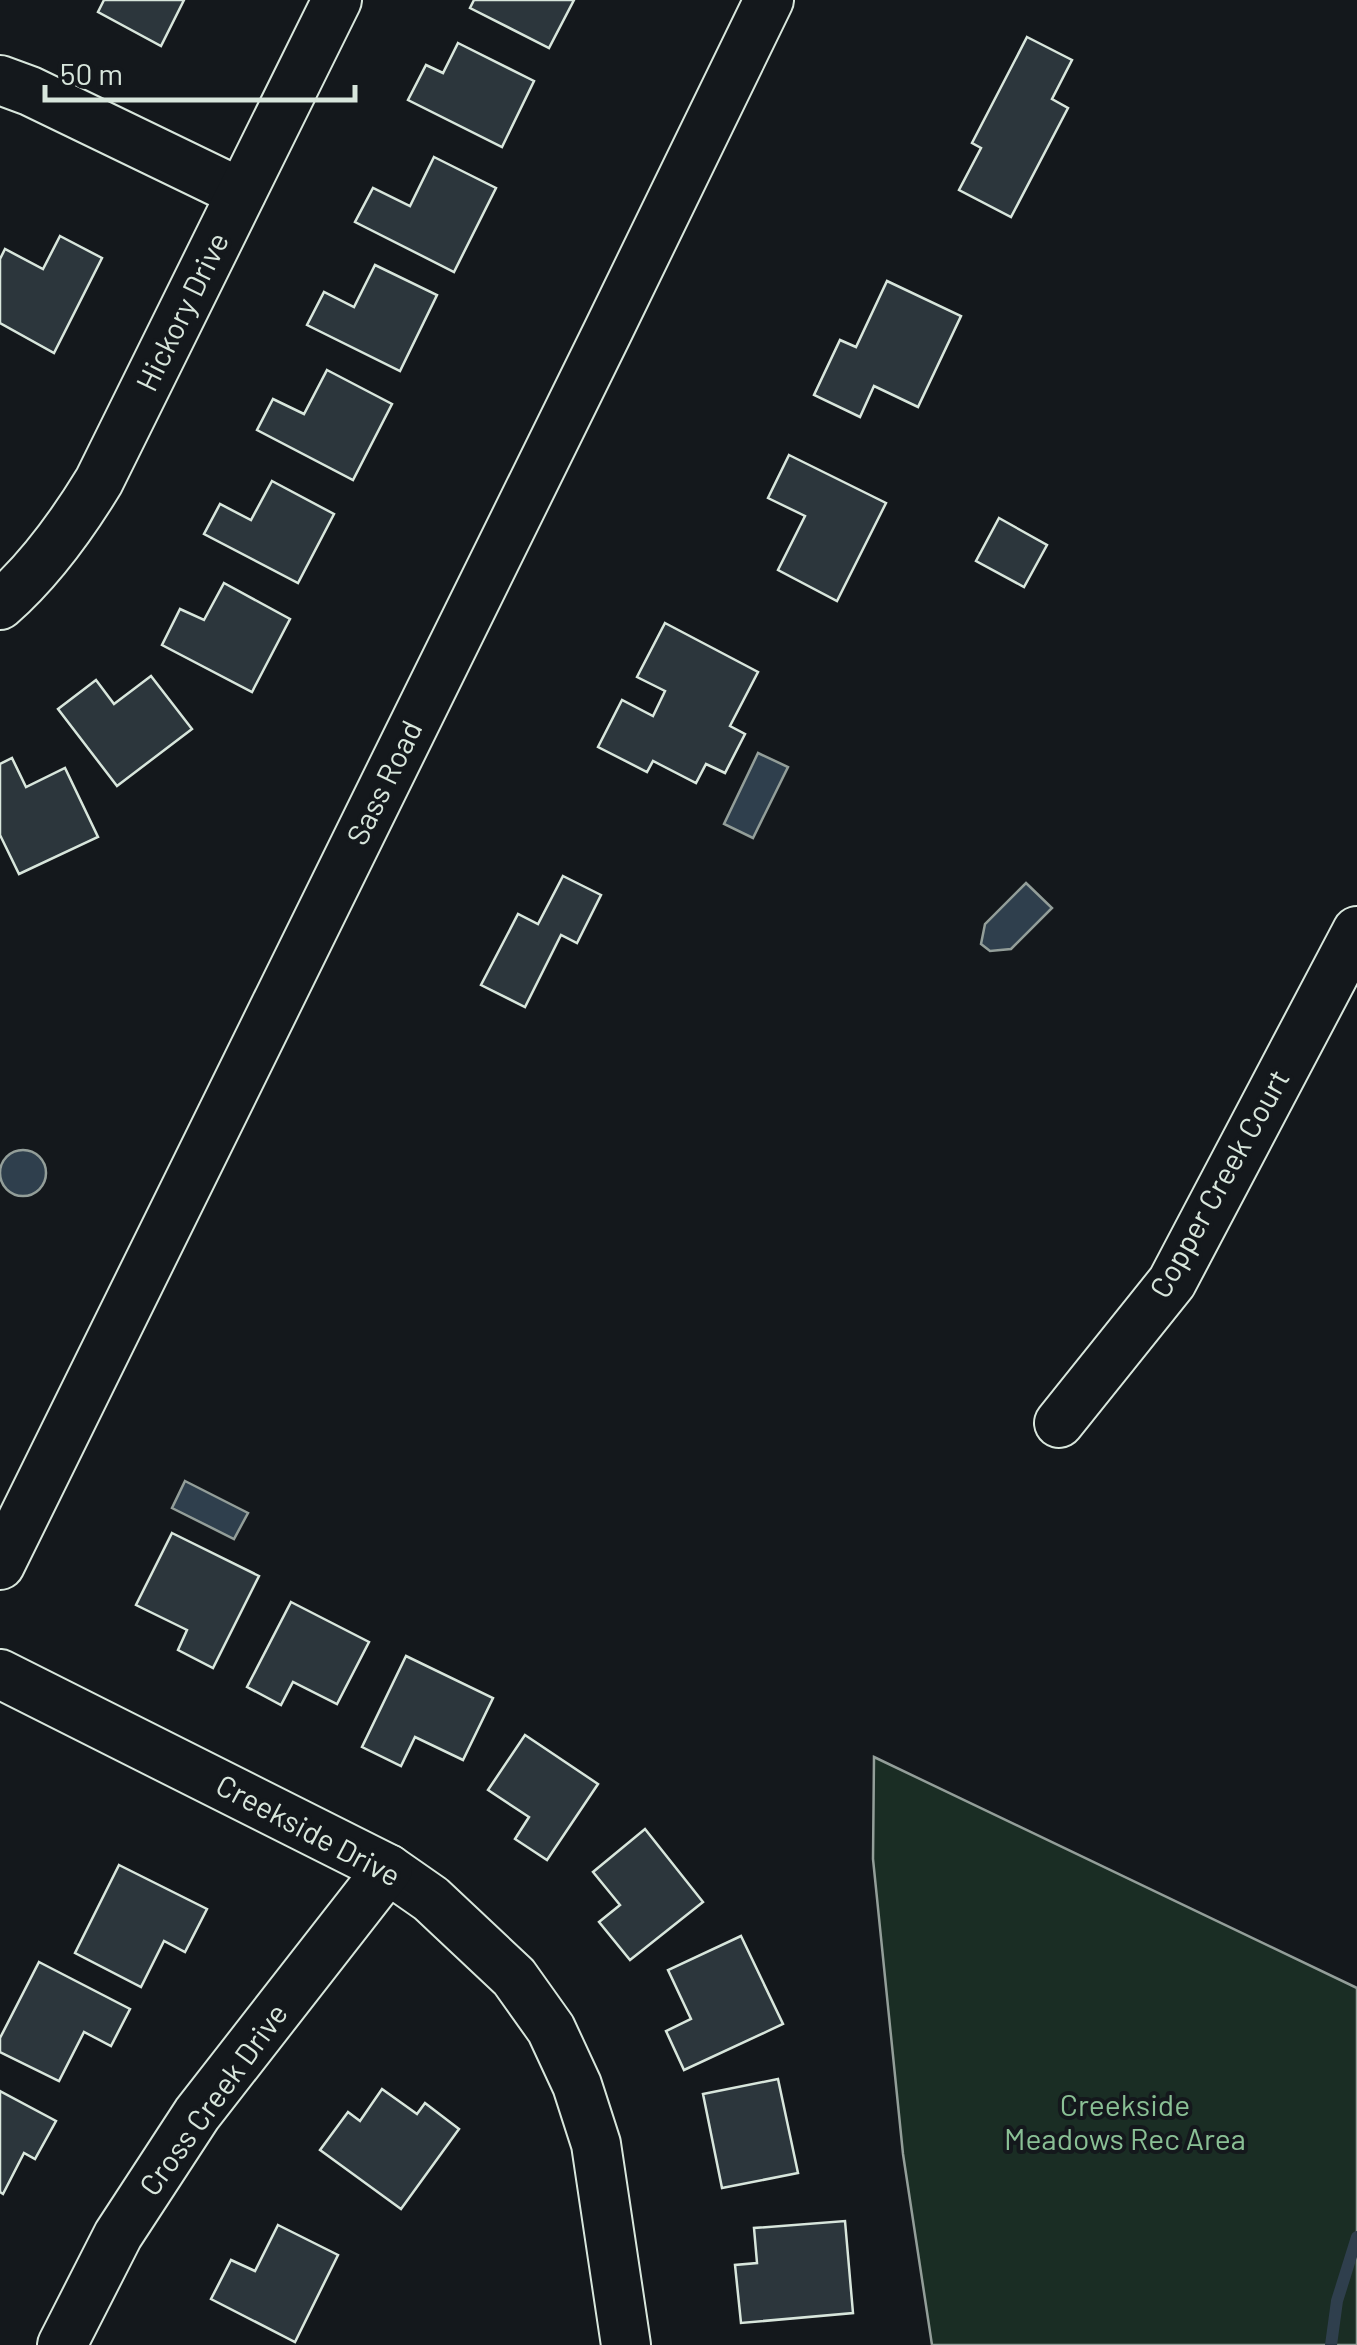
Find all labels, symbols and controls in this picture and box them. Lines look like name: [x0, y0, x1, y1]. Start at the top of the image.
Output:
scale bar: [45, 40, 355, 102]
text: 50 m: [60, 55, 123, 91]
street label: Hickory Drive: [127, 226, 235, 396]
street label: Sass Road: [338, 714, 429, 850]
street label: Copper Creek Court: [1141, 1063, 1296, 1303]
street label: Creekside Drive: [211, 1766, 407, 1893]
street label: Cross Creek Drive: [131, 1996, 294, 2202]
park label: Creekside Meadows Rec Area: [1004, 2086, 1246, 2156]

